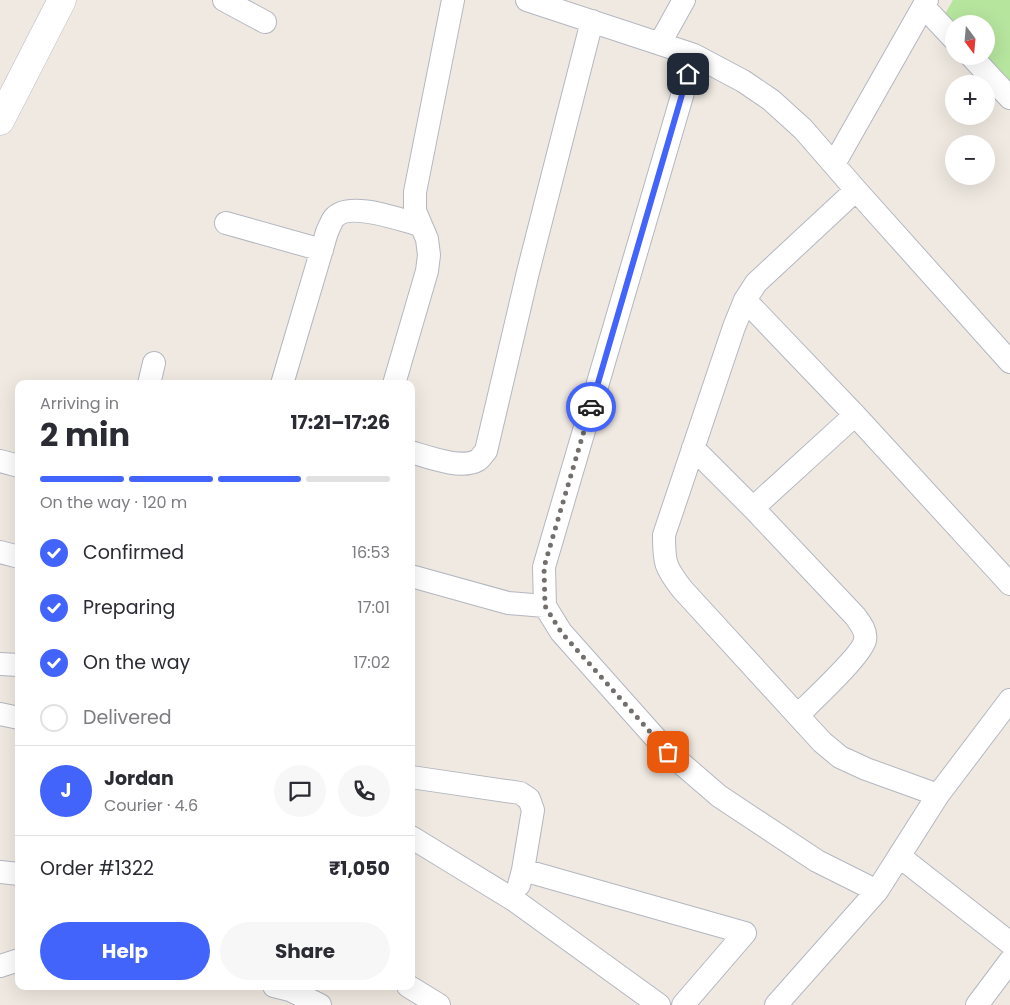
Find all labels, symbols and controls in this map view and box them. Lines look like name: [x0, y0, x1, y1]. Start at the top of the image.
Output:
north arrow: [945, 15, 995, 65]
map controls: [945, 15, 995, 185]
pin: [667, 53, 709, 95]
icon: home: [674, 60, 702, 88]
button: +: [945, 75, 995, 125]
button: −: [945, 135, 995, 185]
courier: [566, 382, 616, 432]
text: Arriving in: [40, 392, 119, 415]
icon: car: [577, 393, 605, 421]
text: 17:21–17:26: [290, 409, 390, 436]
text: 2 min: [40, 412, 130, 457]
text: On the way · 120 m: [40, 491, 187, 514]
icon: check: [40, 539, 68, 567]
text: Confirmed: [83, 539, 184, 566]
text: 16:53: [352, 541, 390, 564]
icon: check: [40, 594, 68, 622]
text: Preparing: [83, 594, 175, 621]
text: 17:01: [358, 596, 390, 619]
icon: check: [40, 649, 68, 677]
text: On the way: [83, 649, 190, 676]
text: 17:02: [353, 651, 390, 674]
text: Delivered: [83, 704, 172, 731]
pin: [647, 731, 689, 773]
icon: bag: [654, 738, 682, 766]
text: Jordan: [104, 765, 174, 792]
button: chat: [274, 765, 326, 817]
button: phone: [338, 765, 390, 817]
text: J: [61, 777, 71, 804]
text: Courier · 4.6: [104, 794, 198, 817]
text: Order #1322: [40, 855, 154, 882]
text: ₹1,050: [329, 855, 390, 882]
button: Help: [40, 922, 210, 980]
button: Share: [220, 922, 390, 980]

